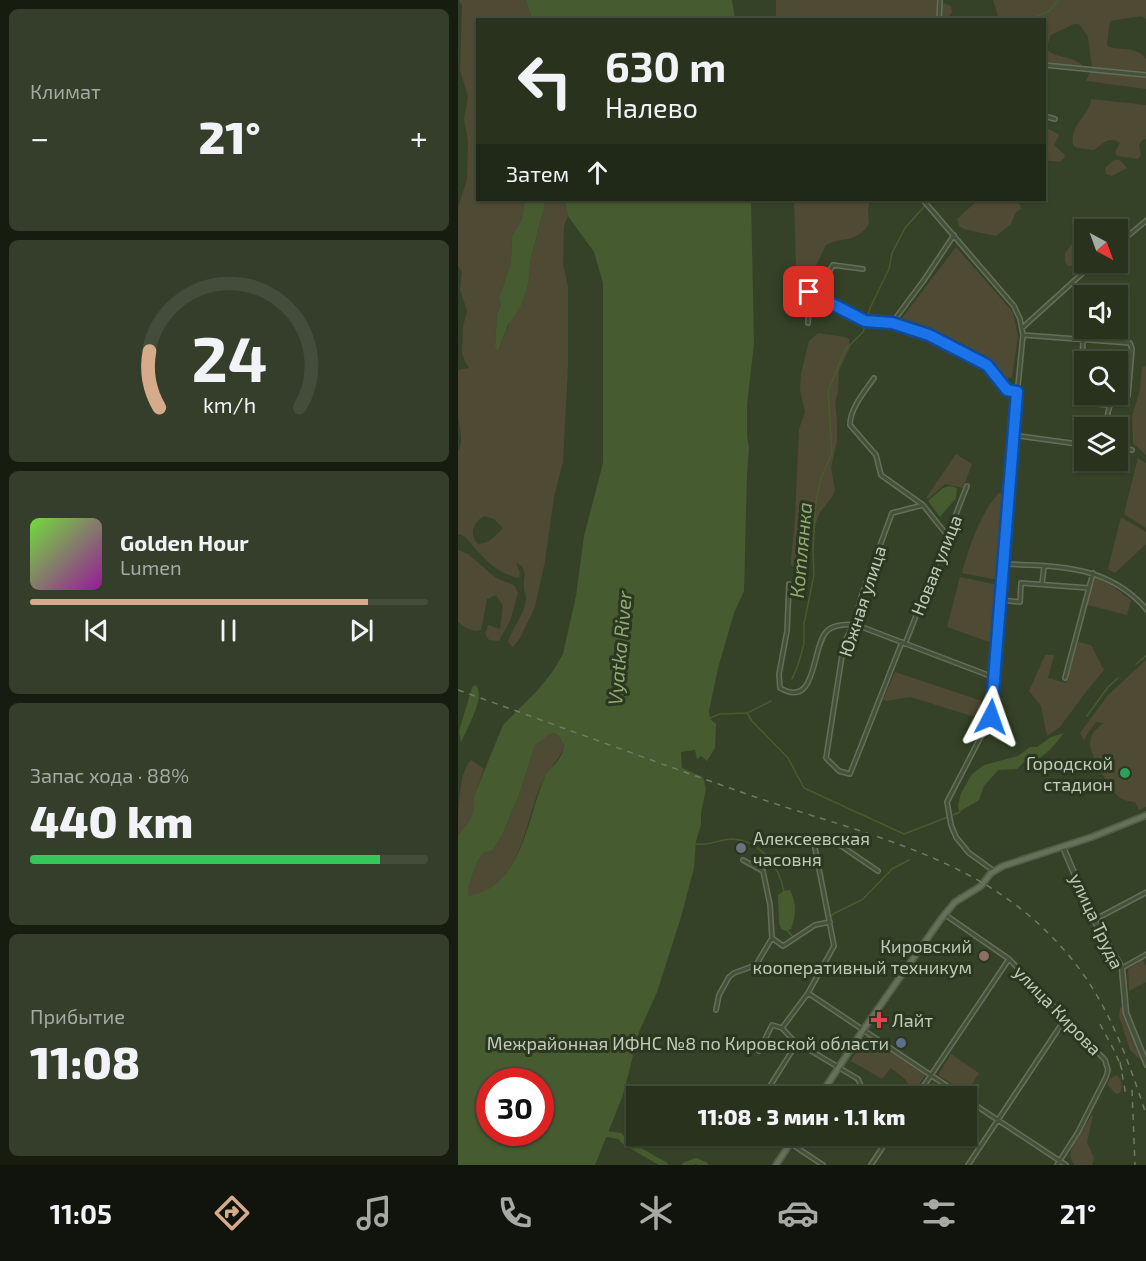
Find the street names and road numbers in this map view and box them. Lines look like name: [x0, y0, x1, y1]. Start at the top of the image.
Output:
street label: Новая улица: [906, 512, 966, 618]
street label: Южная улица: [834, 543, 890, 659]
street label: улица Труда: [1065, 870, 1129, 972]
street label: улица Кирова: [1010, 961, 1106, 1059]

